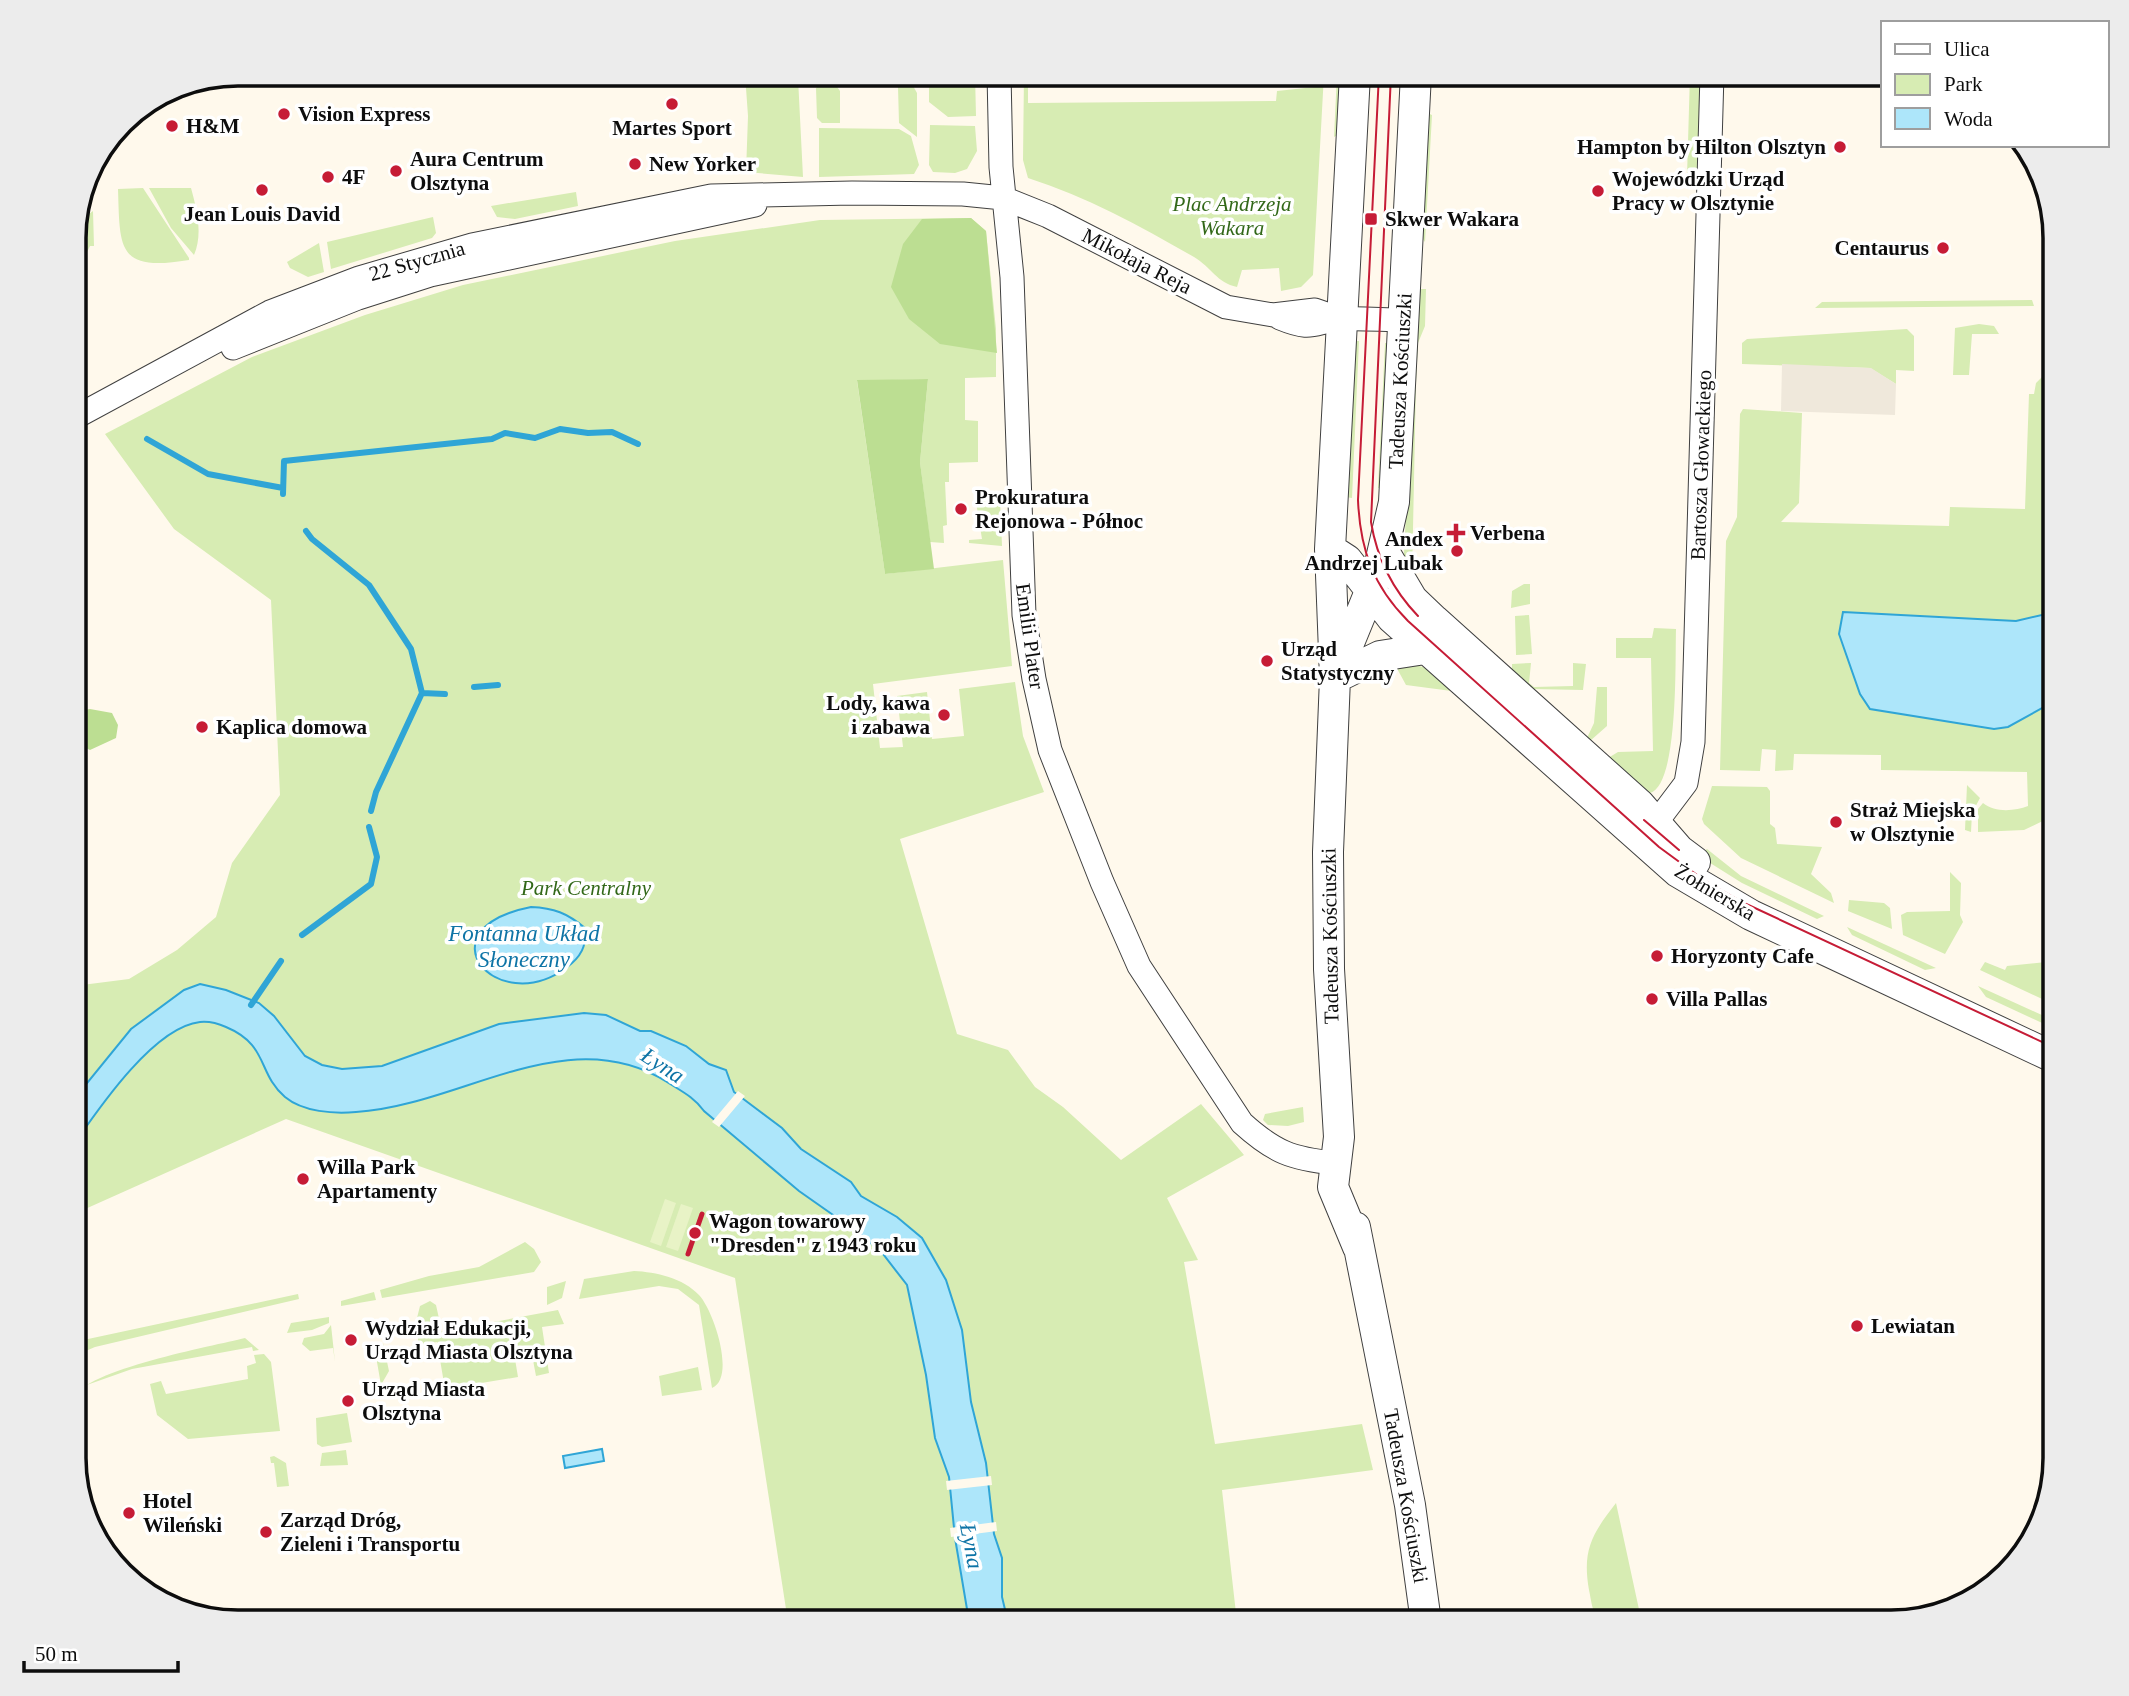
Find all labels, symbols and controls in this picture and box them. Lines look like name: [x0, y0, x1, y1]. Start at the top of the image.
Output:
legend: [1881, 21, 2108, 147]
text: Ulica: [1944, 37, 1990, 61]
text: Park: [1944, 72, 1983, 96]
marker: Martes Sport: [664, 96, 680, 112]
place label: Vision Express: [298, 102, 430, 126]
marker: Vision Express: [276, 106, 292, 122]
text: Woda: [1944, 107, 1993, 131]
place label: H&M: [186, 114, 240, 138]
place label: Martes Sport: [612, 116, 732, 140]
marker: H&M: [164, 118, 180, 134]
place label: Hampton by Hilton Olsztyn: [1577, 135, 1826, 159]
marker: Hampton by Hilton Olsztyn: [1832, 139, 1848, 155]
place label: Aura Centrum Olsztyna: [410, 147, 544, 195]
place label: New Yorker: [649, 152, 756, 176]
marker: New Yorker: [627, 156, 643, 172]
marker: Aura Centrum Olsztyna: [388, 163, 404, 179]
place label: 4F: [342, 165, 365, 189]
place label: Wojewódzki Urząd Pracy w Olsztynie: [1612, 167, 1784, 215]
marker: 4F: [320, 169, 336, 185]
marker: Jean Louis David: [254, 182, 270, 198]
marker: Wojewódzki Urząd Pracy w Olsztynie: [1590, 183, 1606, 199]
park label: Plac Andrzeja Wakara: [1171, 192, 1292, 240]
place label: Jean Louis David: [184, 202, 341, 226]
place label: Skwer Wakara: [1385, 207, 1519, 231]
marker: Skwer Wakara: [1363, 211, 1379, 227]
street label: Mikołaja Reja: [1078, 223, 1196, 299]
street label: 22 Stycznia: [366, 236, 468, 286]
place label: Centaurus: [1834, 236, 1929, 260]
marker: Centaurus: [1935, 240, 1951, 256]
street label: Tadeusza Kościuszki: [1383, 292, 1417, 470]
street label: Bartosza Głowackiego: [1686, 369, 1716, 561]
place label: Prokuratura Rejonowa - Północ: [975, 485, 1143, 533]
marker: Prokuratura Rejonowa - Północ: [953, 501, 969, 517]
place label: Verbena: [1470, 521, 1546, 545]
marker: Verbena: [1448, 525, 1464, 541]
place label: Andex Andrzej Lubak: [1305, 527, 1443, 575]
marker: Andex Andrzej Lubak: [1449, 543, 1465, 559]
street label: Emilii Plater: [1011, 581, 1049, 691]
place label: Urząd Statystyczny: [1281, 637, 1395, 685]
marker: Urząd Statystyczny: [1259, 653, 1275, 669]
place label: Lody, kawa i zabawa: [826, 691, 931, 739]
marker: Lody, kawa i zabawa: [936, 707, 952, 723]
place label: Kaplica domowa: [216, 715, 368, 739]
marker: Kaplica domowa: [194, 719, 210, 735]
place label: Straż Miejska w Olsztynie: [1850, 798, 1976, 846]
marker: Straż Miejska w Olsztynie: [1828, 814, 1844, 830]
street label: Tadeusza Kościuszki: [1316, 847, 1344, 1024]
street label: Żołnierska: [1670, 859, 1760, 926]
park label: Park Centralny: [520, 876, 652, 900]
water label: Fontanna Układ Słoneczny: [447, 921, 600, 972]
place label: Horyzonty Cafe: [1671, 944, 1814, 968]
marker: Horyzonty Cafe: [1649, 948, 1665, 964]
place label: Villa Pallas: [1666, 987, 1767, 1011]
marker: Villa Pallas: [1644, 991, 1660, 1007]
water label: Łyna: [636, 1042, 689, 1088]
place label: Willa Park Apartamenty: [317, 1155, 438, 1203]
marker: Willa Park Apartamenty: [295, 1171, 311, 1187]
place label: Wagon towarowy "Dresden" z 1943 roku: [709, 1209, 917, 1257]
marker: Wagon towarowy "Dresden" z 1943 roku: [687, 1225, 703, 1241]
place label: Lewiatan: [1871, 1314, 1955, 1338]
place label: Wydział Edukacji, Urząd Miasta Olsztyna: [365, 1316, 573, 1364]
marker: Lewiatan: [1849, 1318, 1865, 1334]
marker: Wydział Edukacji, Urząd Miasta Olsztyna: [343, 1332, 359, 1348]
place label: Urząd Miasta Olsztyna: [362, 1377, 486, 1425]
marker: Urząd Miasta Olsztyna: [340, 1393, 356, 1409]
street label: Tadeusza Kościuszki: [1379, 1407, 1433, 1585]
place label: Hotel Wileński: [143, 1489, 222, 1537]
marker: Hotel Wileński: [121, 1505, 137, 1521]
place label: Zarząd Dróg, Zieleni i Transportu: [280, 1508, 460, 1556]
water label: Łyna: [955, 1520, 988, 1571]
marker: Zarząd Dróg, Zieleni i Transportu: [258, 1524, 274, 1540]
scale bar: [24, 1630, 178, 1674]
text: 50 m: [35, 1642, 78, 1666]

